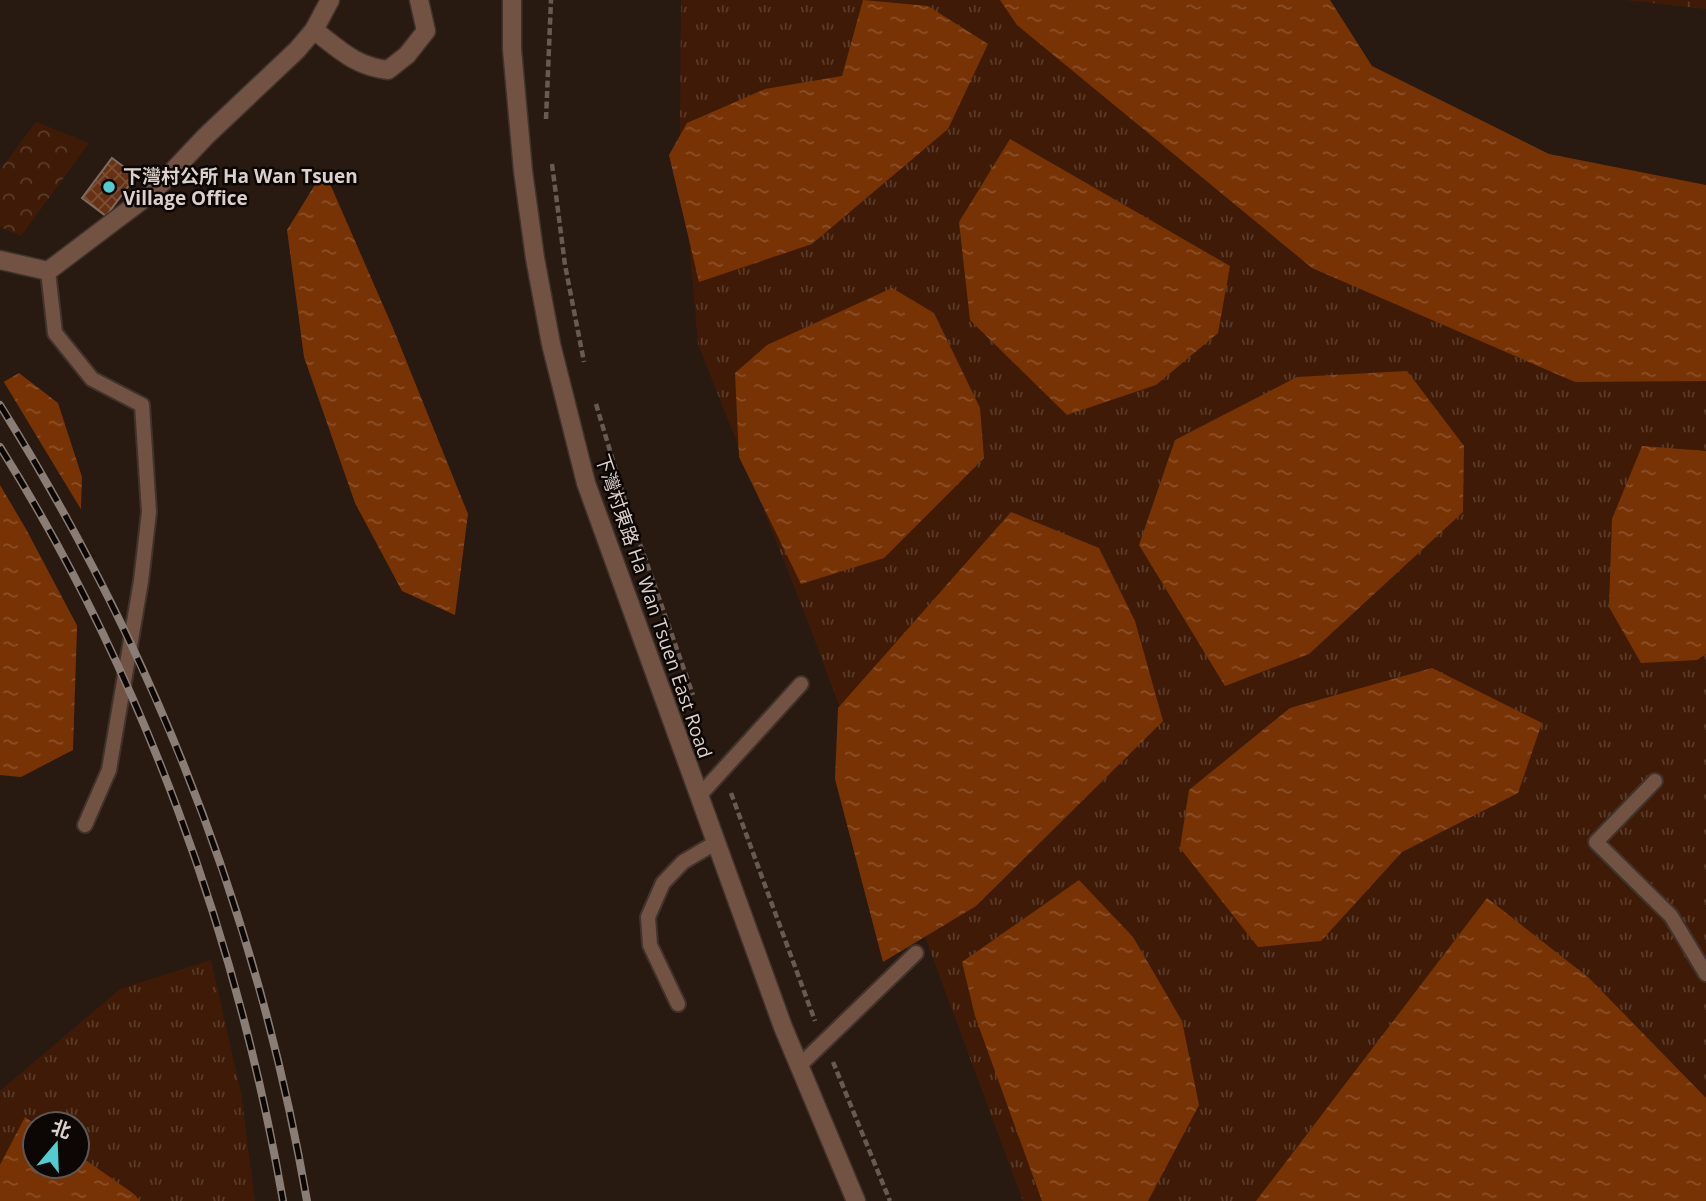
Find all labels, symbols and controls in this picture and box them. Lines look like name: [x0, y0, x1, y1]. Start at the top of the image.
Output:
place label: 下灣村公所 Ha Wan Tsuen Village Office: [123, 163, 358, 211]
marker: 下灣村公所 Ha Wan Tsuen Village Office: [101, 179, 117, 195]
street label: 下灣村東路 Ha Wan Tsuen East Road: [590, 451, 718, 761]
north arrow: [21, 1110, 91, 1180]
text: 北: [48, 1114, 75, 1144]

